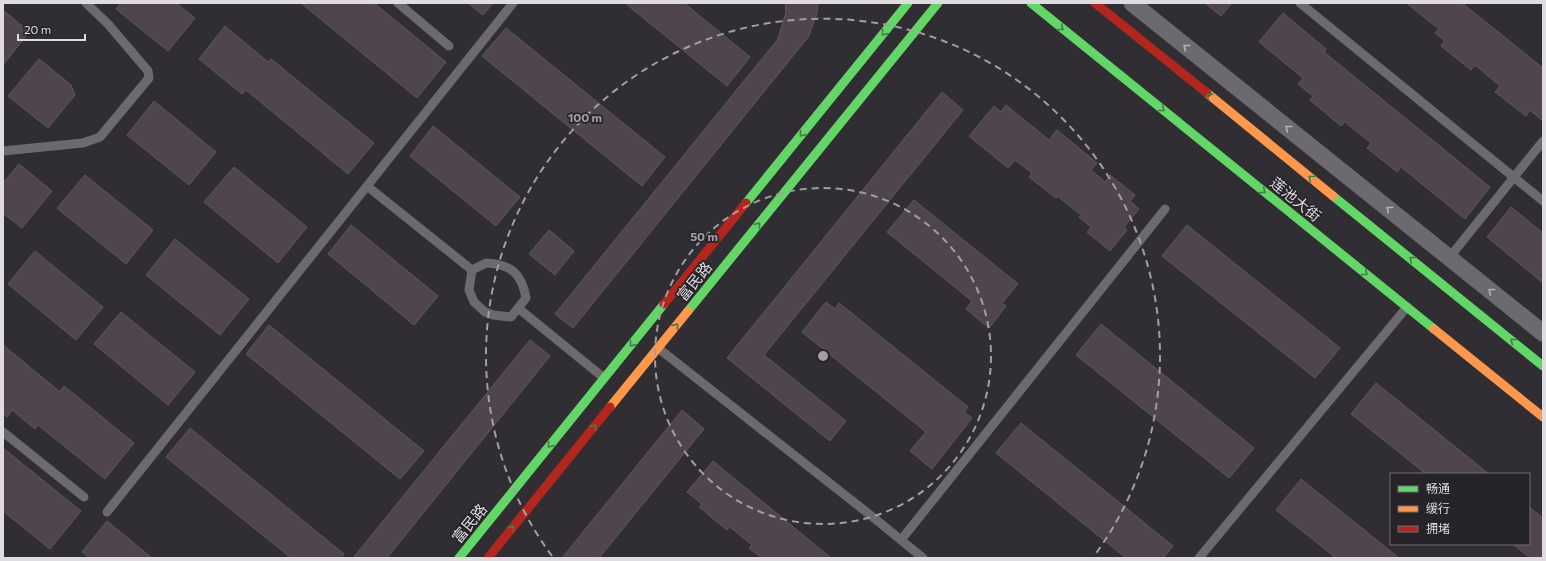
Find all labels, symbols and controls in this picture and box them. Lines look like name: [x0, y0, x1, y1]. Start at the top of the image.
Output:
scale bar: [18, 16, 85, 42]
text: 20 m: [24, 22, 51, 36]
one-way arrow: [1057, 23, 1064, 30]
one-way arrow: [881, 29, 888, 36]
one-way arrow: [1184, 44, 1191, 51]
one-way arrow: [1207, 93, 1214, 100]
one-way arrow: [1158, 105, 1165, 112]
text: 100 m: [568, 110, 602, 124]
one-way arrow: [1285, 126, 1292, 133]
one-way arrow: [799, 130, 806, 137]
street label: 莲池大街: [1267, 173, 1325, 225]
one-way arrow: [1308, 175, 1315, 182]
one-way arrow: [1259, 186, 1266, 193]
one-way arrow: [1387, 207, 1394, 214]
one-way arrow: [753, 222, 760, 229]
text: 50 m: [690, 229, 718, 243]
one-way arrow: [1409, 257, 1416, 264]
street label: 富民路: [673, 258, 715, 304]
one-way arrow: [1360, 268, 1367, 275]
one-way arrow: [1488, 288, 1495, 295]
one-way arrow: [672, 323, 679, 330]
one-way arrow: [1510, 339, 1517, 346]
one-way arrow: [629, 340, 636, 347]
centre of rings: [816, 349, 830, 363]
one-way arrow: [590, 424, 597, 431]
one-way arrow: [548, 441, 555, 448]
legend: [1390, 473, 1530, 545]
text: 畅通: [1426, 481, 1450, 495]
street label: 富民路: [448, 500, 490, 546]
text: 缓行: [1426, 501, 1450, 515]
text: 拥堵: [1426, 521, 1450, 535]
one-way arrow: [508, 525, 515, 532]

